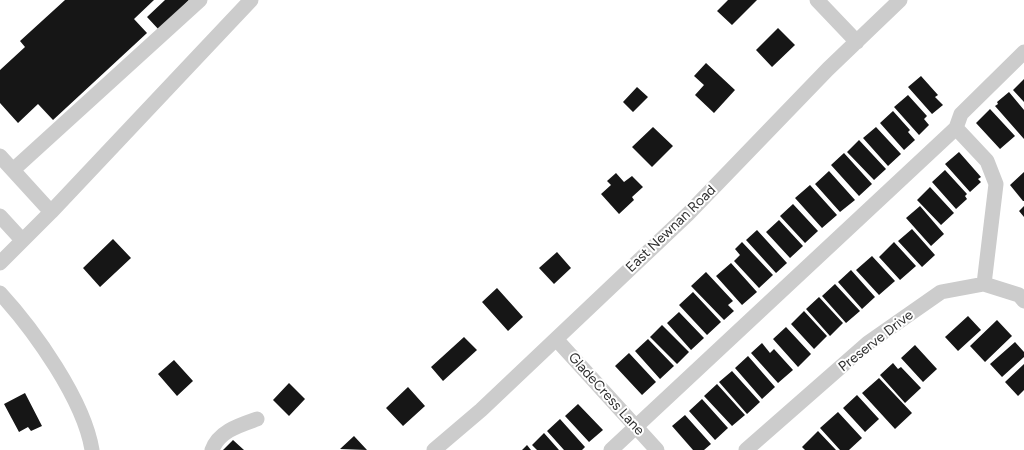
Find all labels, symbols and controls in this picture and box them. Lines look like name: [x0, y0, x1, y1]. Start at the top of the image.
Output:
street label: East Newnan Road: [623, 182, 719, 276]
street label: Preserve Drive: [835, 307, 917, 375]
street label: GladeCress Lane: [564, 349, 648, 439]

